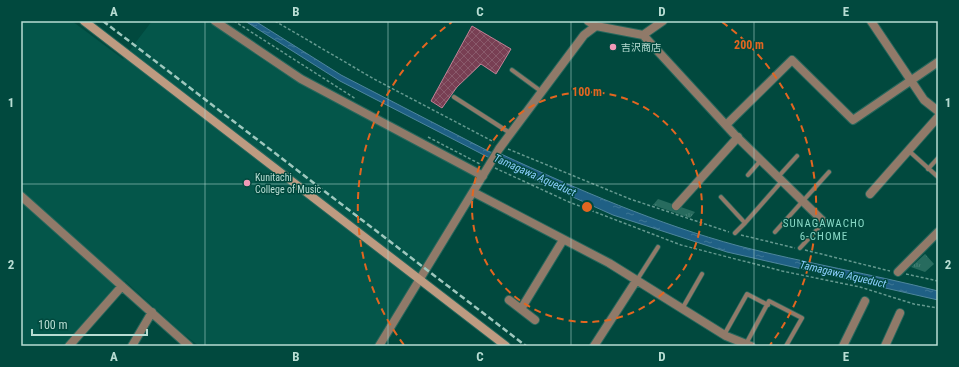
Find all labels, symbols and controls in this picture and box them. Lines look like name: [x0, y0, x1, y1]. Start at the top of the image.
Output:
text: A: [110, 4, 118, 19]
text: B: [292, 4, 300, 19]
text: C: [476, 4, 484, 19]
text: D: [658, 4, 666, 19]
text: E: [843, 4, 850, 19]
text: 200 m: [734, 38, 764, 52]
marker: 吉沢商店: [608, 42, 618, 52]
place label: 吉沢商店: [621, 42, 661, 53]
text: 100 m: [572, 85, 602, 99]
text: 1: [8, 95, 14, 110]
text: 1: [945, 95, 951, 110]
water label: Tamagawa Aqueduct: [492, 152, 579, 200]
place label: Kunitachi College of Music: [255, 172, 322, 195]
marker: Kunitachi College of Music: [242, 178, 252, 188]
centre of rings: [580, 200, 594, 214]
district label: SUNAGAWACHO 6-CHOME: [783, 217, 865, 243]
text: 2: [8, 257, 15, 272]
text: 2: [945, 257, 952, 272]
water label: Tamagawa Aqueduct: [798, 258, 888, 291]
scale bar: [32, 311, 147, 337]
text: 100 m: [38, 318, 68, 332]
text: A: [110, 349, 118, 364]
text: B: [292, 349, 300, 364]
text: C: [476, 349, 484, 364]
text: D: [658, 349, 666, 364]
text: E: [843, 349, 850, 364]

